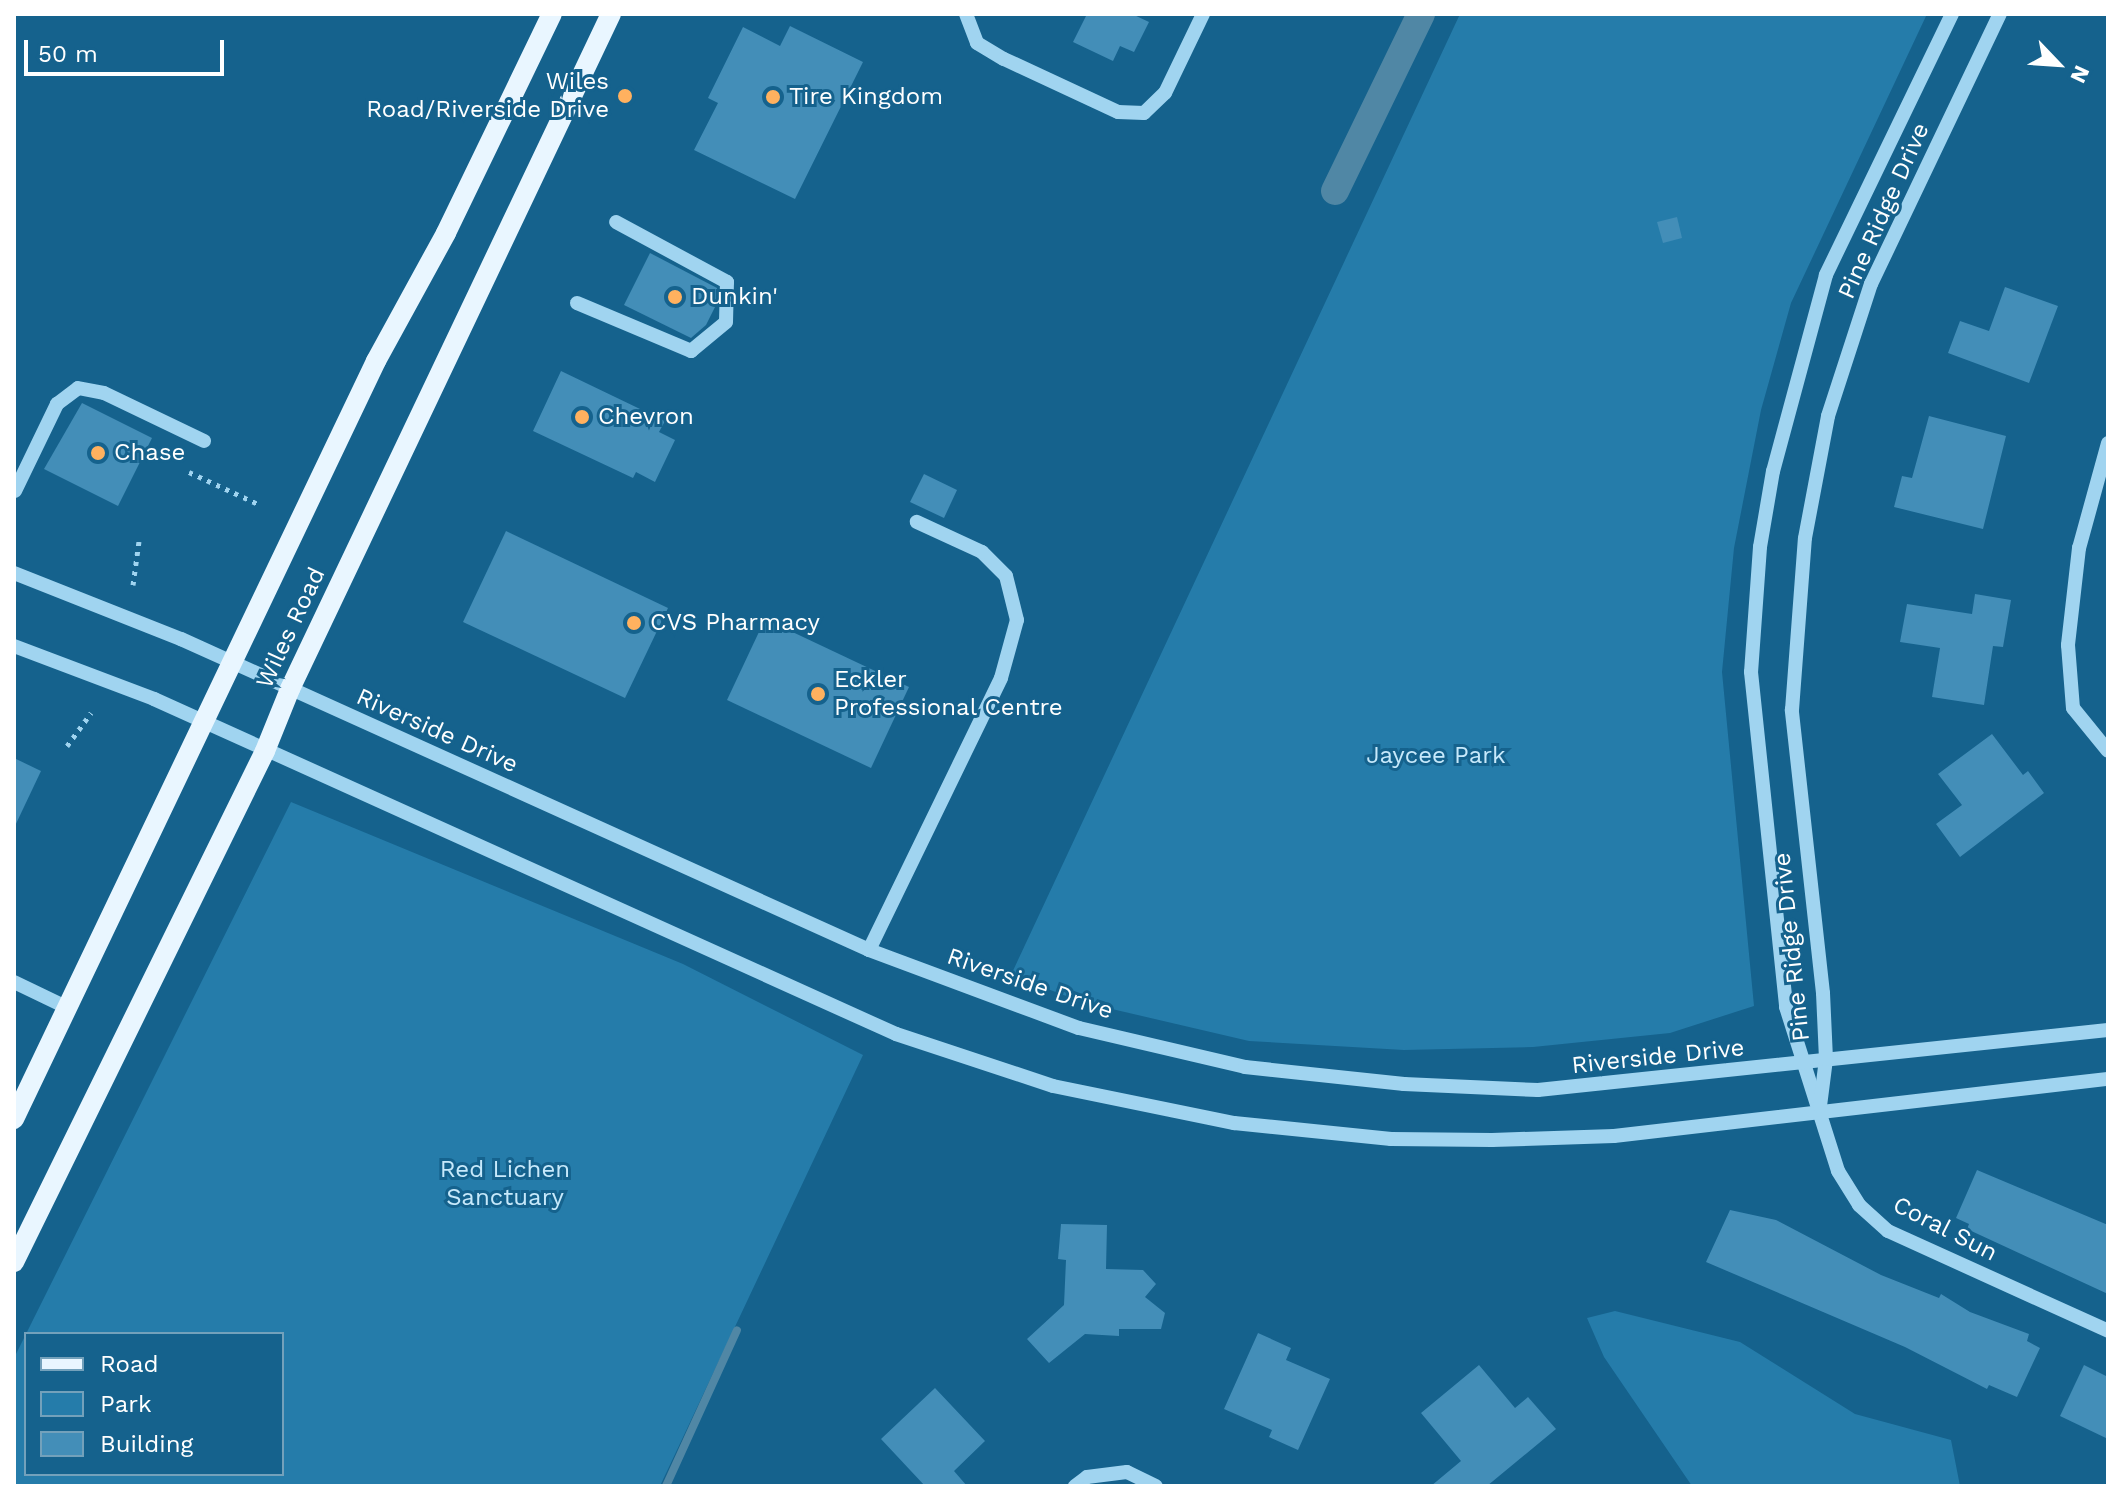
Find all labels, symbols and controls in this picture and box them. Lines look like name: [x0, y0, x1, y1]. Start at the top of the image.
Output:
scale bar: [28, 24, 228, 74]
north arrow: [2018, 24, 2098, 104]
text: 50 m: [38, 40, 98, 68]
text: N: [2065, 62, 2095, 87]
place label: Wiles Road/Riverside Drive: [366, 68, 609, 124]
place label: Tire Kingdom: [789, 83, 943, 111]
marker: Wiles Road/Riverside Drive: [616, 87, 634, 105]
marker: Tire Kingdom: [764, 88, 782, 106]
street label: Pine Ridge Drive: [1832, 119, 1936, 303]
place label: Dunkin': [691, 283, 778, 311]
marker: Dunkin': [666, 288, 684, 306]
place label: Chevron: [598, 403, 694, 431]
marker: Chevron: [573, 408, 591, 426]
place label: Chase: [114, 439, 185, 467]
marker: Chase: [89, 444, 107, 462]
street label: Wiles Road: [250, 563, 332, 693]
place label: CVS Pharmacy: [650, 609, 820, 637]
marker: CVS Pharmacy: [625, 614, 643, 632]
place label: Eckler Professional Centre: [834, 666, 1064, 722]
street label: Riverside Drive: [352, 683, 522, 779]
marker: Eckler Professional Centre: [809, 685, 827, 703]
park label: Jaycee Park: [1366, 742, 1506, 770]
street label: Pine Ridge Drive: [1768, 851, 1816, 1043]
street label: Riverside Drive: [943, 942, 1117, 1026]
street label: Riverside Drive: [1570, 1034, 1746, 1080]
park label: Red Lichen Sanctuary: [440, 1156, 570, 1212]
street label: Coral Sun: [1888, 1190, 2002, 1268]
legend: [24, 1332, 284, 1476]
text: Road: [100, 1350, 159, 1378]
text: Park: [100, 1390, 152, 1418]
text: Building: [100, 1430, 193, 1458]

